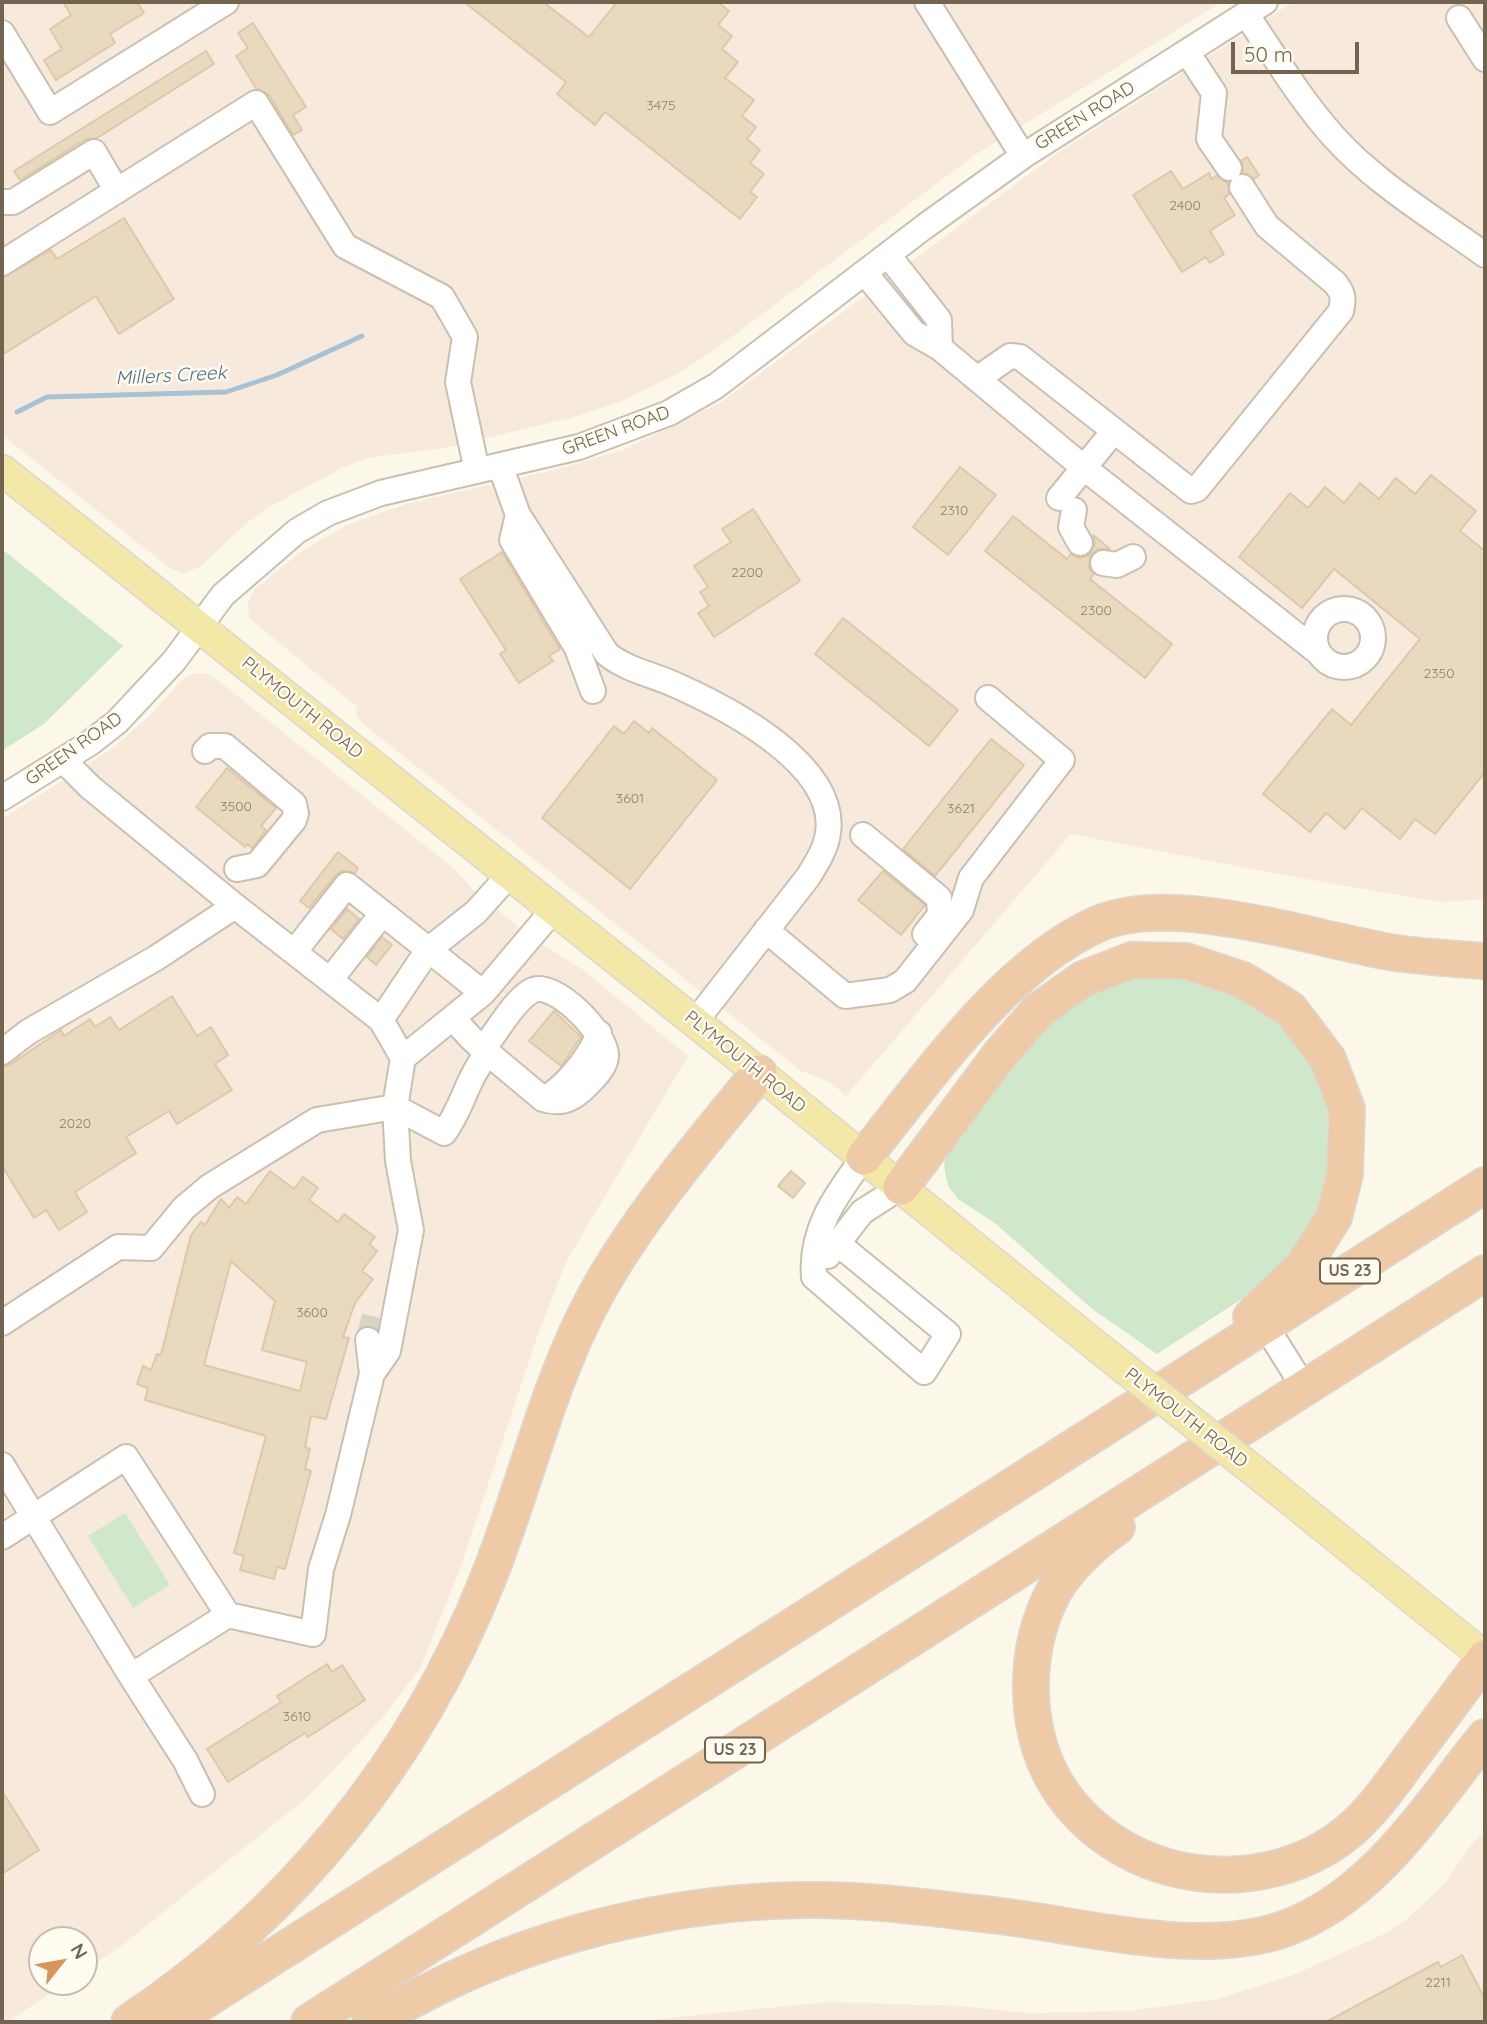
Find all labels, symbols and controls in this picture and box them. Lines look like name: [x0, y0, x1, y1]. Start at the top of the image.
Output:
scale bar: [1235, 28, 1363, 72]
text: 50 m: [1244, 41, 1293, 67]
street label: GREEN ROAD: [1031, 77, 1139, 155]
house number: 3475: [646, 98, 676, 114]
house number: 2400: [1169, 198, 1201, 214]
water label: Millers Creek: [115, 362, 227, 390]
street label: GREEN ROAD: [559, 401, 673, 461]
house number: 2310: [940, 503, 968, 519]
house number: 2200: [731, 565, 763, 581]
house number: 2300: [1080, 603, 1112, 619]
street label: PLYMOUTH ROAD: [237, 653, 367, 763]
house number: 2350: [1423, 666, 1455, 682]
street label: GREEN ROAD: [21, 708, 127, 790]
house number: 3601: [616, 791, 644, 807]
house number: 3500: [220, 799, 252, 815]
house number: 3621: [947, 801, 975, 817]
street label: PLYMOUTH ROAD: [680, 1007, 810, 1117]
house number: 2020: [59, 1116, 91, 1132]
road number: US 23: [1320, 1259, 1380, 1284]
house number: 3600: [296, 1305, 328, 1321]
street label: PLYMOUTH ROAD: [1120, 1363, 1252, 1473]
house number: 3610: [283, 1709, 311, 1725]
road number: US 23: [705, 1738, 765, 1762]
north arrow: [28, 1926, 98, 1996]
text: N: [65, 1939, 93, 1963]
house number: 2211: [1425, 1975, 1451, 1991]

